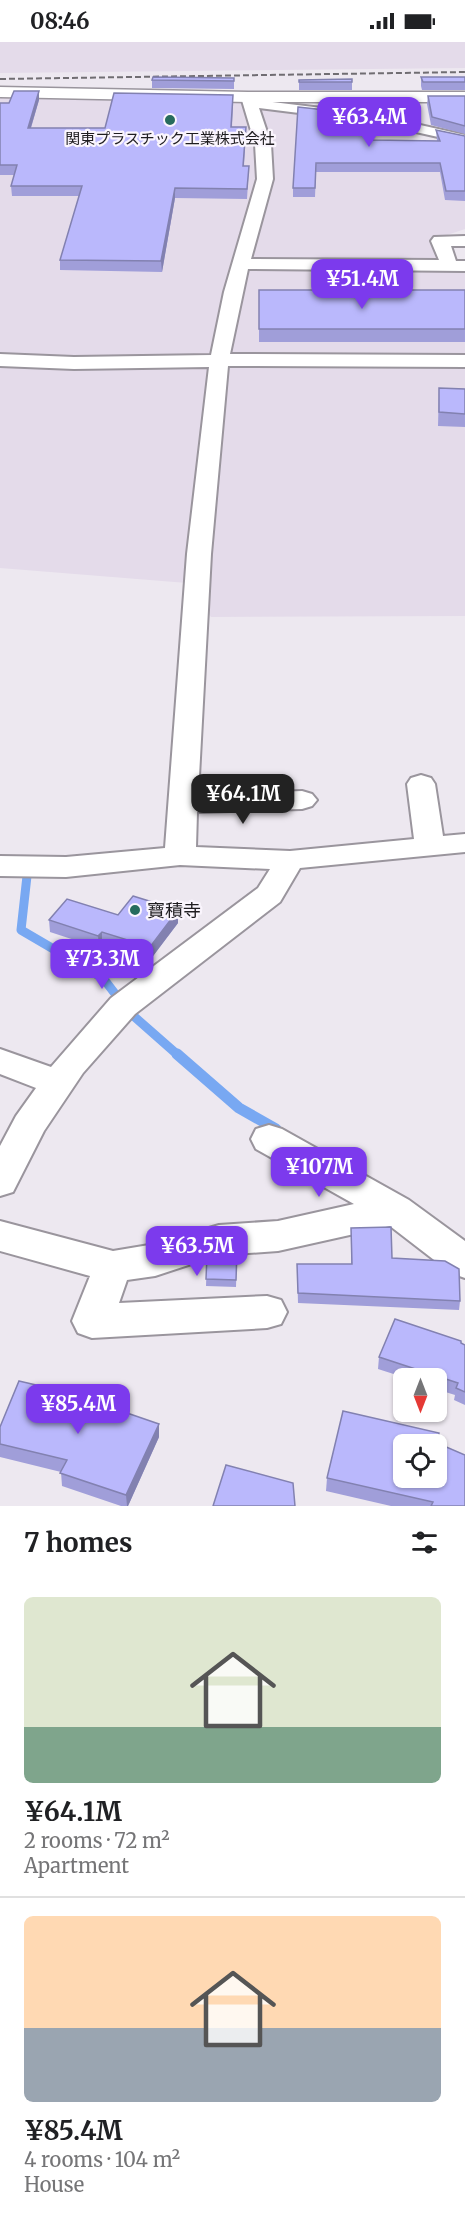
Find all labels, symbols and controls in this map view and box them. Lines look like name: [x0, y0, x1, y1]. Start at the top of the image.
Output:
text: 08:46: [30, 7, 90, 35]
pin: ¥63.4M: [320, 97, 418, 148]
text: ¥63.4M: [331, 104, 407, 129]
marker: 関東プラスチック工業株式会社: [163, 113, 177, 127]
place label: 関東プラスチック工業株式会社: [65, 129, 275, 148]
pin: ¥51.4M: [313, 259, 411, 310]
text: ¥51.4M: [325, 266, 399, 291]
pin: ¥64.1M: [194, 774, 292, 825]
text: ¥64.1M: [205, 781, 281, 806]
place label: 寶積寺: [147, 899, 201, 922]
marker: 寶積寺: [128, 903, 142, 917]
pin: ¥73.3M: [53, 939, 151, 990]
text: ¥73.3M: [64, 946, 140, 971]
pin: ¥107M: [277, 1147, 361, 1198]
text: ¥107M: [285, 1154, 353, 1179]
pin: ¥63.5M: [148, 1226, 246, 1277]
text: ¥63.5M: [160, 1233, 234, 1258]
north arrow: [393, 1368, 447, 1422]
map controls: [393, 1368, 447, 1488]
pin: ¥85.4M: [29, 1384, 127, 1435]
text: ¥85.4M: [40, 1391, 116, 1416]
button: locate: [393, 1434, 447, 1488]
text: 7 homes: [24, 1526, 132, 1559]
icon: filters: [408, 1526, 441, 1559]
icon: home: [179, 1636, 287, 1744]
text: ¥64.1M: [24, 1795, 122, 1828]
text: 2 rooms · 72 m²: [24, 1828, 170, 1853]
text: Apartment: [24, 1853, 129, 1878]
icon: home: [179, 1955, 287, 2063]
text: ¥85.4M: [24, 2114, 123, 2147]
text: 4 rooms · 104 m²: [24, 2147, 180, 2172]
text: House: [24, 2172, 84, 2197]

